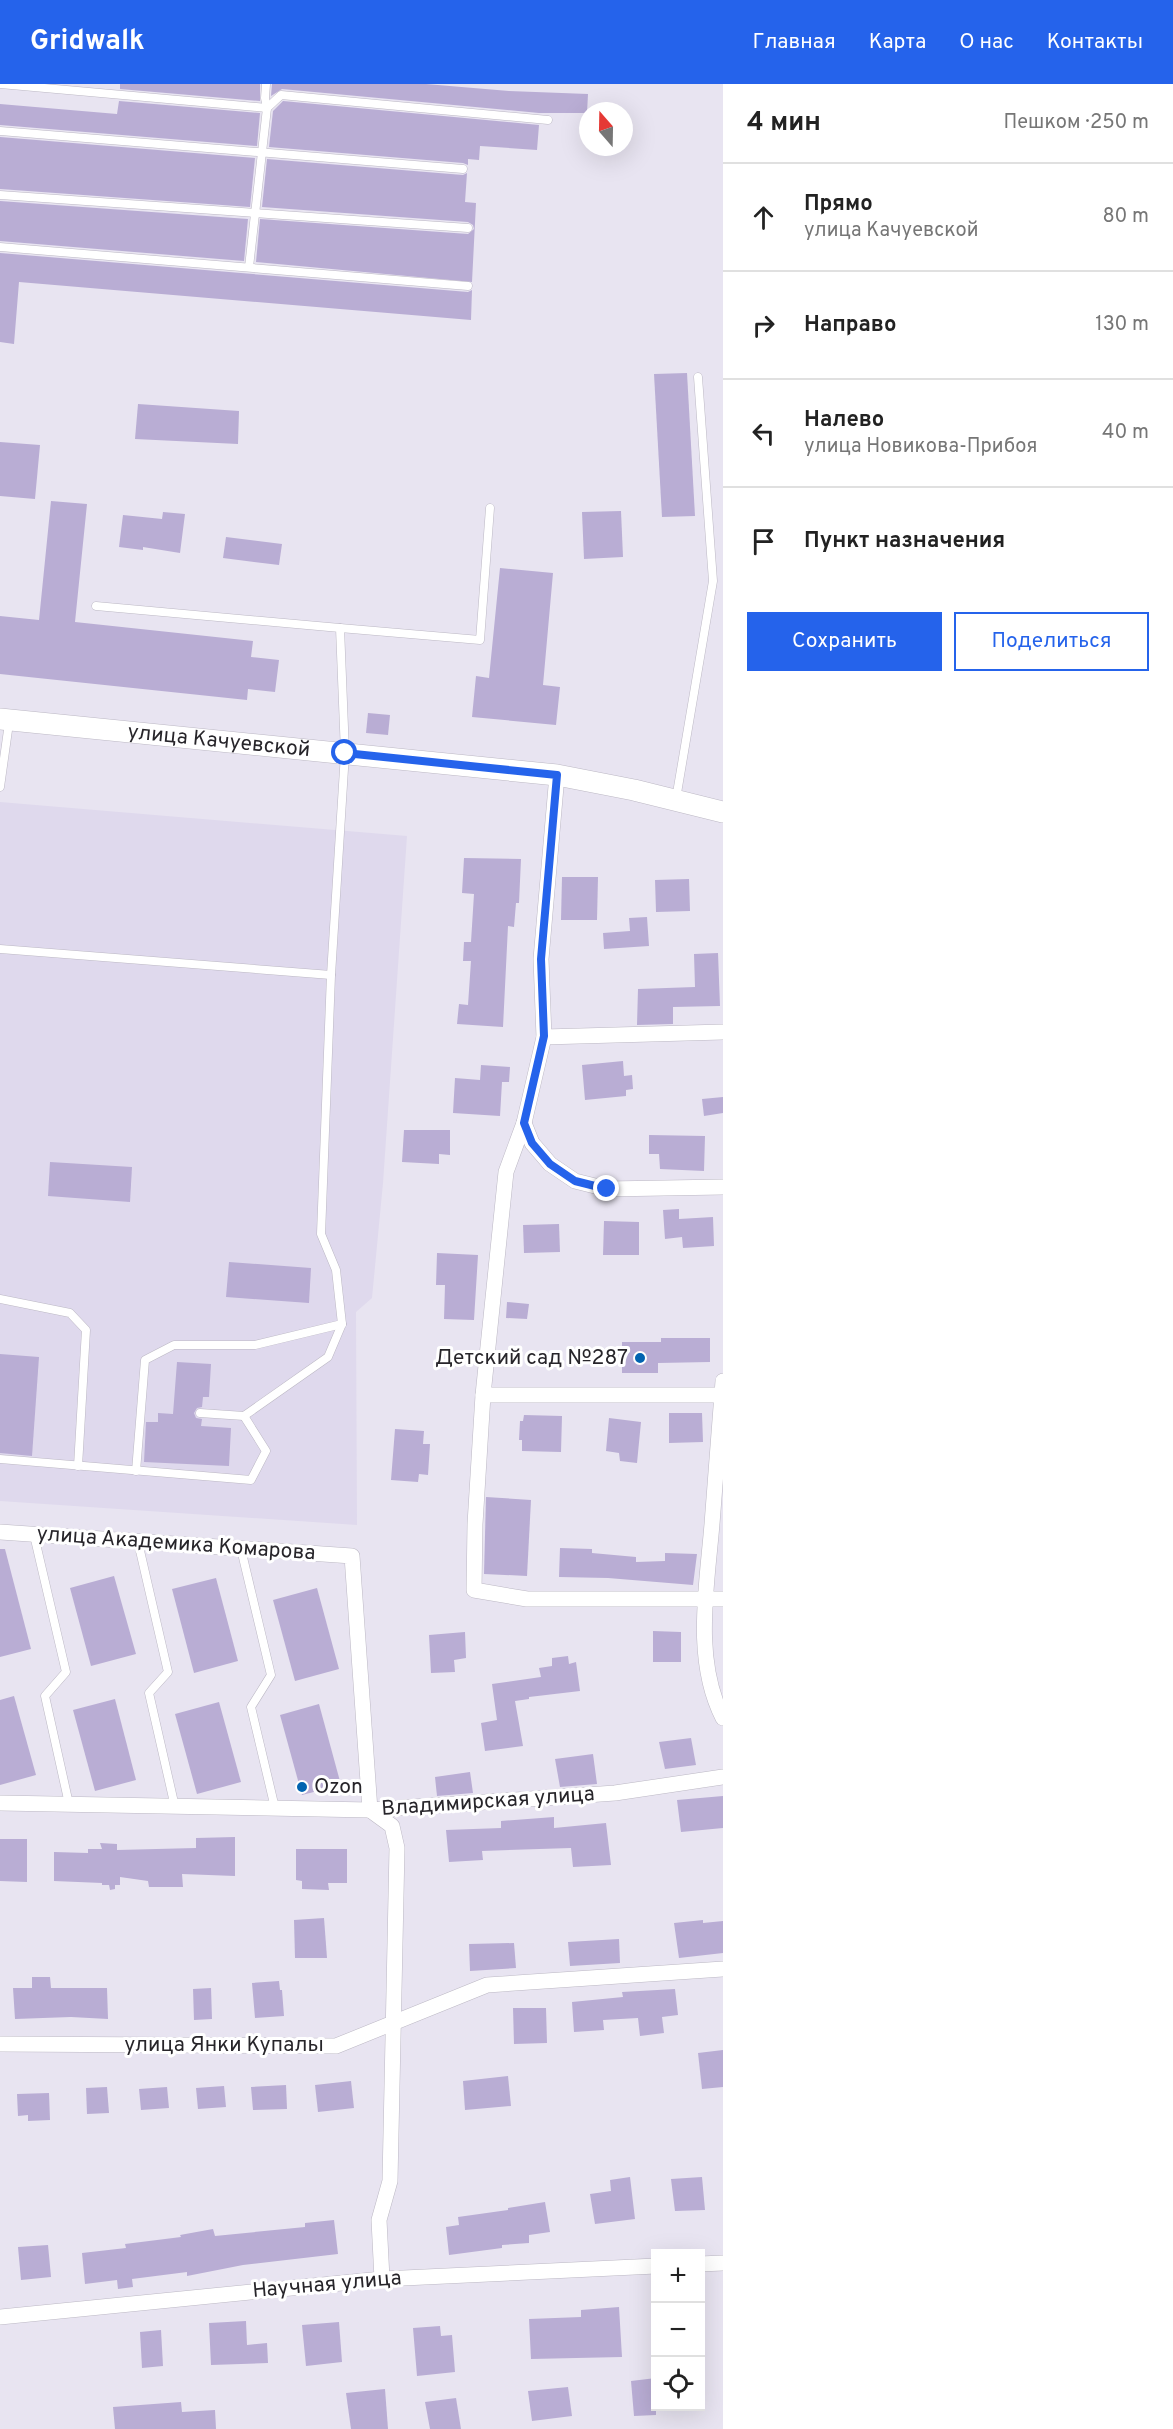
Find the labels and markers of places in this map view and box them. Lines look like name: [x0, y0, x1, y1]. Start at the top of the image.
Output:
place label: Детский сад №287: [435, 1345, 628, 1372]
marker: Детский сад №287: [633, 1351, 647, 1365]
place label: Ozon: [314, 1774, 363, 1801]
marker: Ozon: [295, 1780, 309, 1794]

